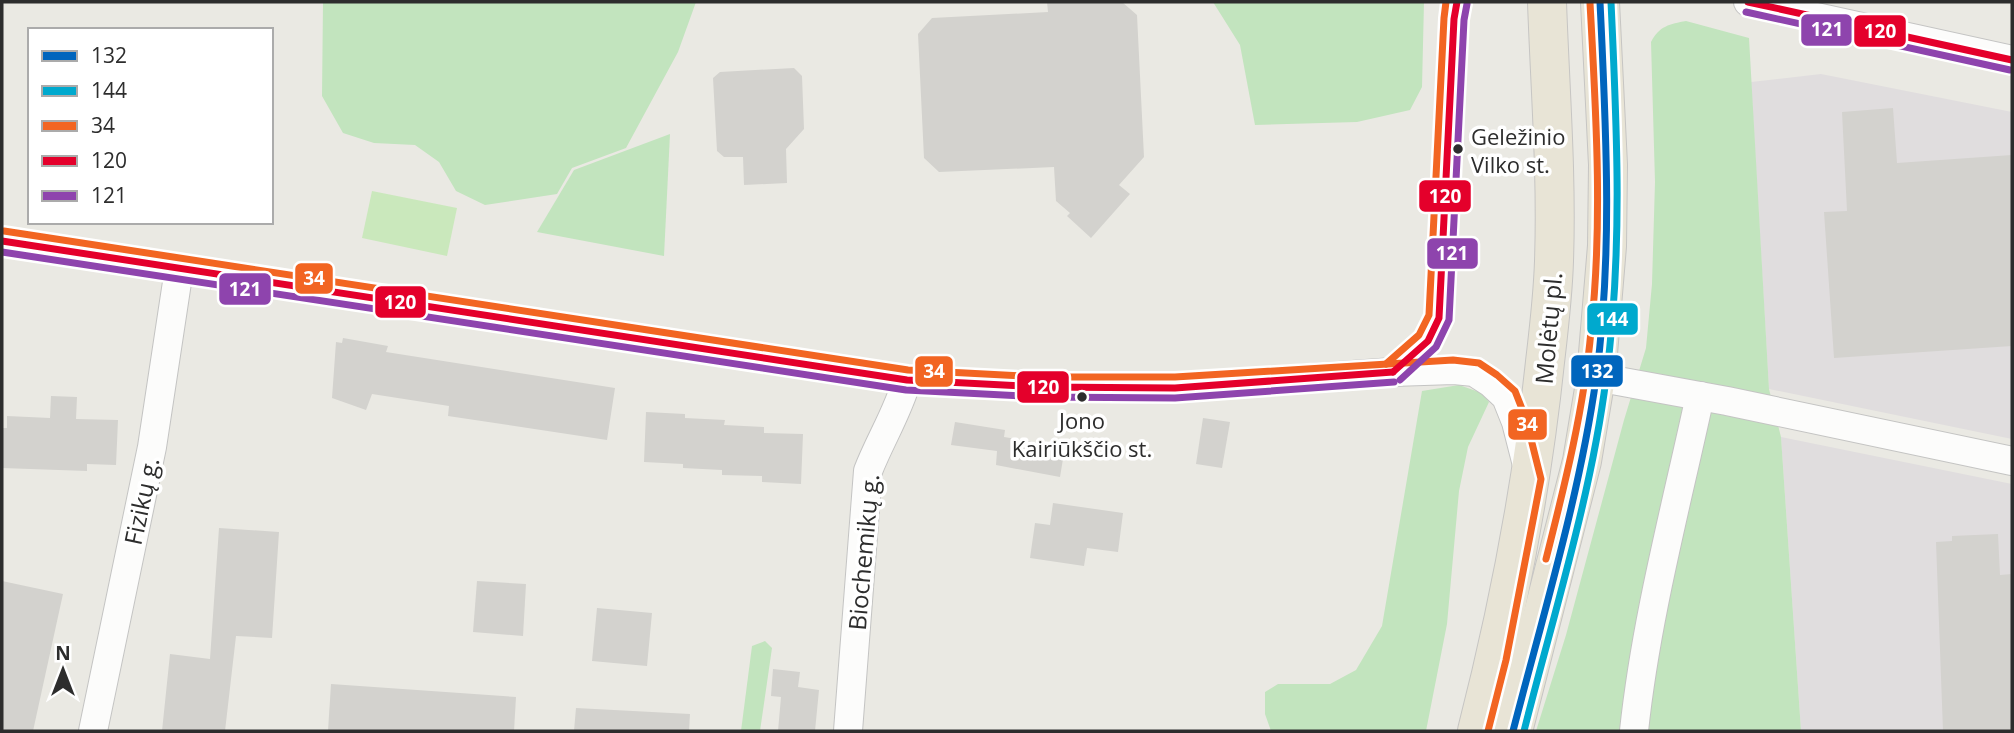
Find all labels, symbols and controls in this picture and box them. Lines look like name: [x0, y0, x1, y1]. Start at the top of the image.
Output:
line badge: 121: [1800, 13, 1853, 47]
line badge: 120: [1853, 14, 1907, 48]
text: 121: [1811, 16, 1843, 42]
text: 120: [1864, 18, 1896, 44]
legend: [28, 28, 273, 224]
text: 132: [91, 41, 127, 69]
text: 144: [91, 76, 127, 104]
text: 34: [91, 111, 115, 139]
place label: Geležinio Vilko st.: [1471, 121, 1565, 179]
marker: Geležinio Vilko st.: [1451, 142, 1465, 156]
text: 120: [91, 146, 127, 174]
line badge: 120: [1418, 179, 1472, 213]
text: 121: [91, 181, 127, 209]
text: 120: [1429, 183, 1461, 209]
line badge: 121: [1426, 237, 1479, 270]
text: 121: [1436, 240, 1468, 266]
line badge: 34: [294, 262, 334, 295]
text: 34: [303, 265, 325, 291]
street label: Molėtų pl.: [1527, 271, 1569, 385]
line badge: 121: [218, 272, 272, 306]
text: 121: [229, 276, 261, 302]
line badge: 120: [374, 285, 427, 319]
text: 120: [384, 289, 416, 315]
line badge: 144: [1586, 302, 1639, 336]
text: 144: [1596, 306, 1628, 332]
line badge: 132: [1570, 354, 1624, 388]
line badge: 34: [914, 355, 954, 388]
text: 34: [923, 358, 945, 384]
text: 132: [1581, 358, 1613, 384]
line badge: 120: [1016, 370, 1070, 404]
text: 120: [1027, 374, 1059, 400]
marker: Jono Kairiūkščio st.: [1075, 390, 1089, 404]
place label: Jono Kairiūkščio st.: [1012, 405, 1152, 463]
line badge: 34: [1507, 408, 1548, 441]
text: 34: [1516, 411, 1538, 437]
street label: Fizikų g.: [116, 454, 166, 548]
street label: Biochemikų g.: [840, 472, 886, 632]
north arrow: [28, 635, 98, 705]
text: N: [55, 640, 71, 666]

